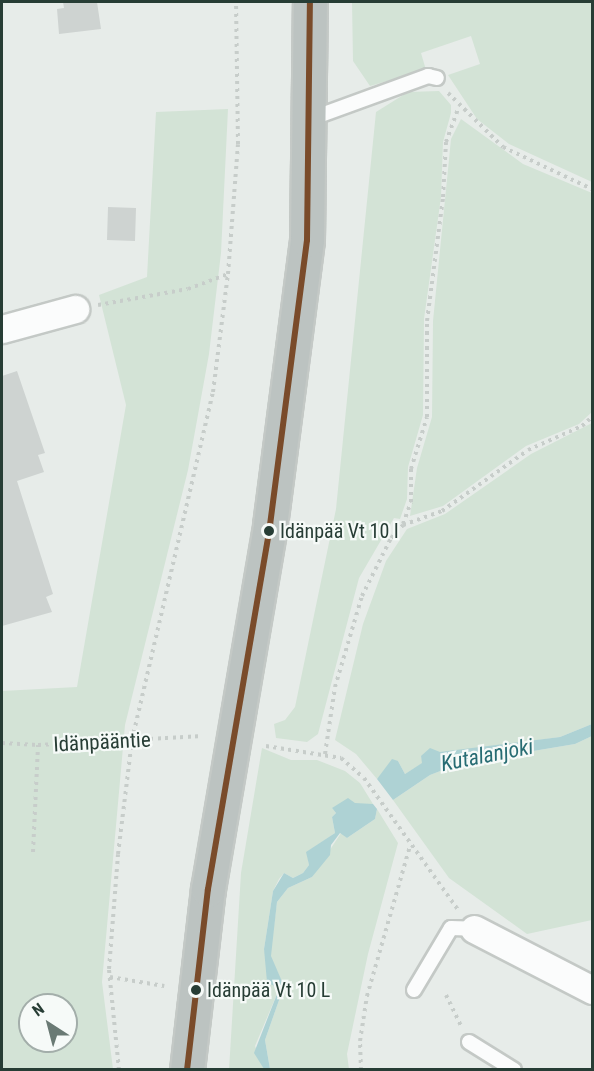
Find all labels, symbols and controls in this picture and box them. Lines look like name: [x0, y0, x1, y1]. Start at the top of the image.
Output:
place label: Idänpää Vt 10 I: [280, 519, 399, 543]
marker: Idänpää Vt 10 I: [263, 525, 275, 537]
street label: Idänpääntie: [53, 727, 151, 757]
water label: Kutalanjoki: [438, 733, 536, 777]
place label: Idänpää Vt 10 L: [207, 978, 330, 1002]
marker: Idänpää Vt 10 L: [190, 984, 202, 996]
north arrow: [18, 993, 78, 1053]
text: N: [29, 999, 48, 1020]

